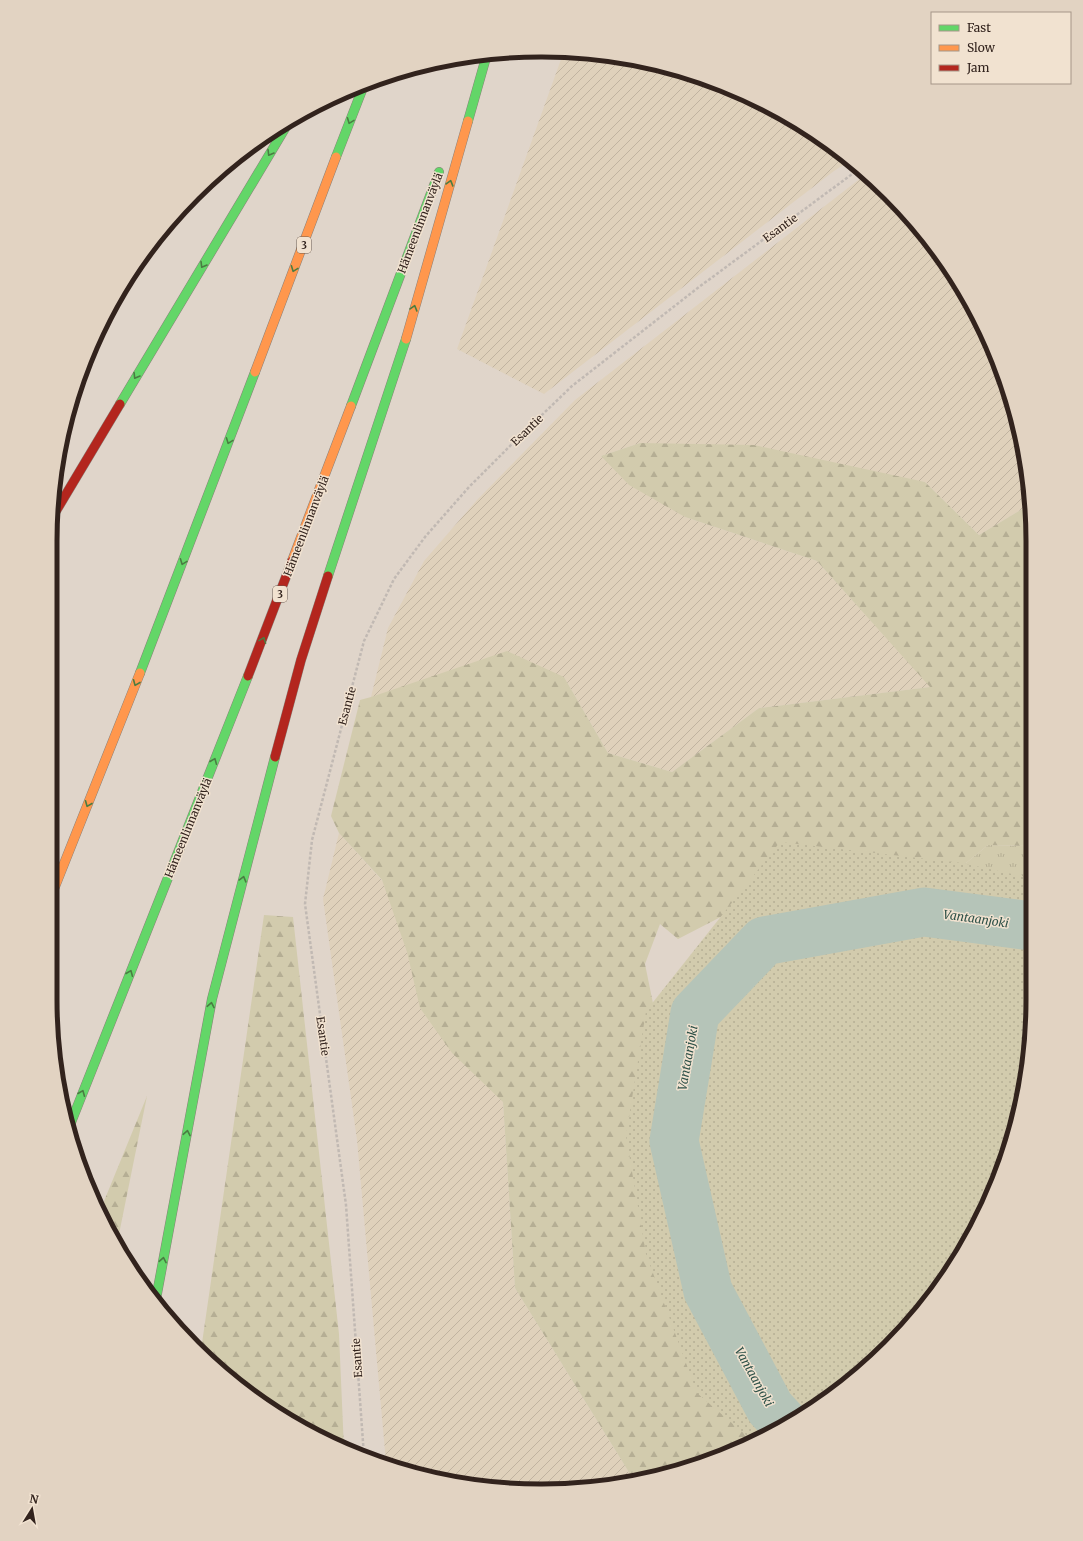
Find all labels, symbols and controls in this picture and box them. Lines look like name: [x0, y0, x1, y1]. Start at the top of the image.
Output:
legend: [931, 12, 1071, 84]
text: Fast: [967, 20, 991, 35]
text: Slow: [967, 40, 996, 55]
text: Jam: [966, 60, 990, 75]
one-way arrow: [347, 118, 355, 125]
one-way arrow: [268, 149, 275, 156]
street label: Hämeenlinnanväylä: [394, 171, 446, 275]
one-way arrow: [445, 179, 454, 186]
street label: Esantie: [760, 211, 800, 245]
road number: 3: [297, 237, 311, 253]
one-way arrow: [201, 261, 208, 268]
one-way arrow: [291, 266, 299, 273]
one-way arrow: [409, 304, 418, 311]
one-way arrow: [134, 372, 141, 379]
street label: Esantie: [508, 411, 546, 449]
one-way arrow: [226, 437, 234, 444]
street label: Hämeenlinnanväylä: [280, 474, 332, 578]
one-way arrow: [179, 559, 187, 566]
road number: 3: [273, 586, 287, 602]
one-way arrow: [258, 636, 266, 643]
one-way arrow: [132, 680, 140, 687]
street label: Esantie: [335, 685, 359, 727]
one-way arrow: [210, 757, 218, 764]
street label: Hämeenlinnanväylä: [162, 776, 214, 880]
one-way arrow: [84, 801, 92, 808]
one-way arrow: [239, 876, 247, 882]
water label: Vantaanjoki: [942, 906, 1010, 931]
one-way arrow: [126, 969, 134, 976]
one-way arrow: [206, 1002, 215, 1008]
street label: Esantie: [313, 1016, 333, 1057]
water label: Vantaanjoki: [674, 1024, 701, 1092]
one-way arrow: [78, 1090, 86, 1097]
one-way arrow: [182, 1129, 191, 1136]
one-way arrow: [158, 1257, 167, 1263]
street label: Esantie: [349, 1338, 365, 1378]
water label: Vantaanjoki: [732, 1344, 777, 1410]
north arrow: [12, 1489, 52, 1529]
text: N: [28, 1491, 40, 1507]

